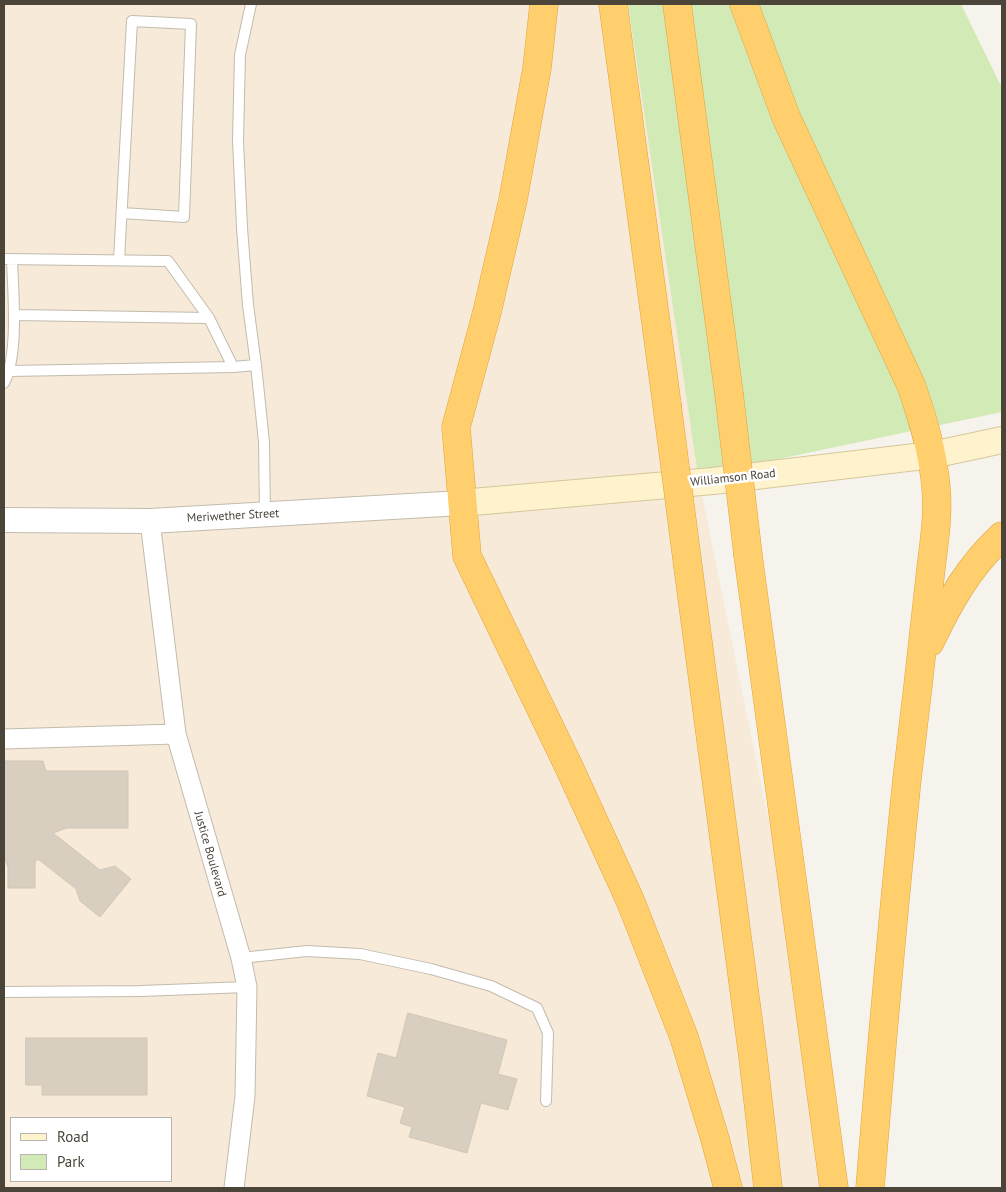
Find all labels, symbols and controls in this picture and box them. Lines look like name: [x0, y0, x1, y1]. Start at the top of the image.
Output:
street label: Williamson Road: [690, 466, 776, 490]
street label: Meriwether Street: [187, 506, 279, 526]
street label: Justice Boulevard: [191, 810, 229, 898]
legend: [10, 1117, 172, 1182]
text: Road: [57, 1127, 89, 1146]
text: Park: [57, 1152, 85, 1171]

